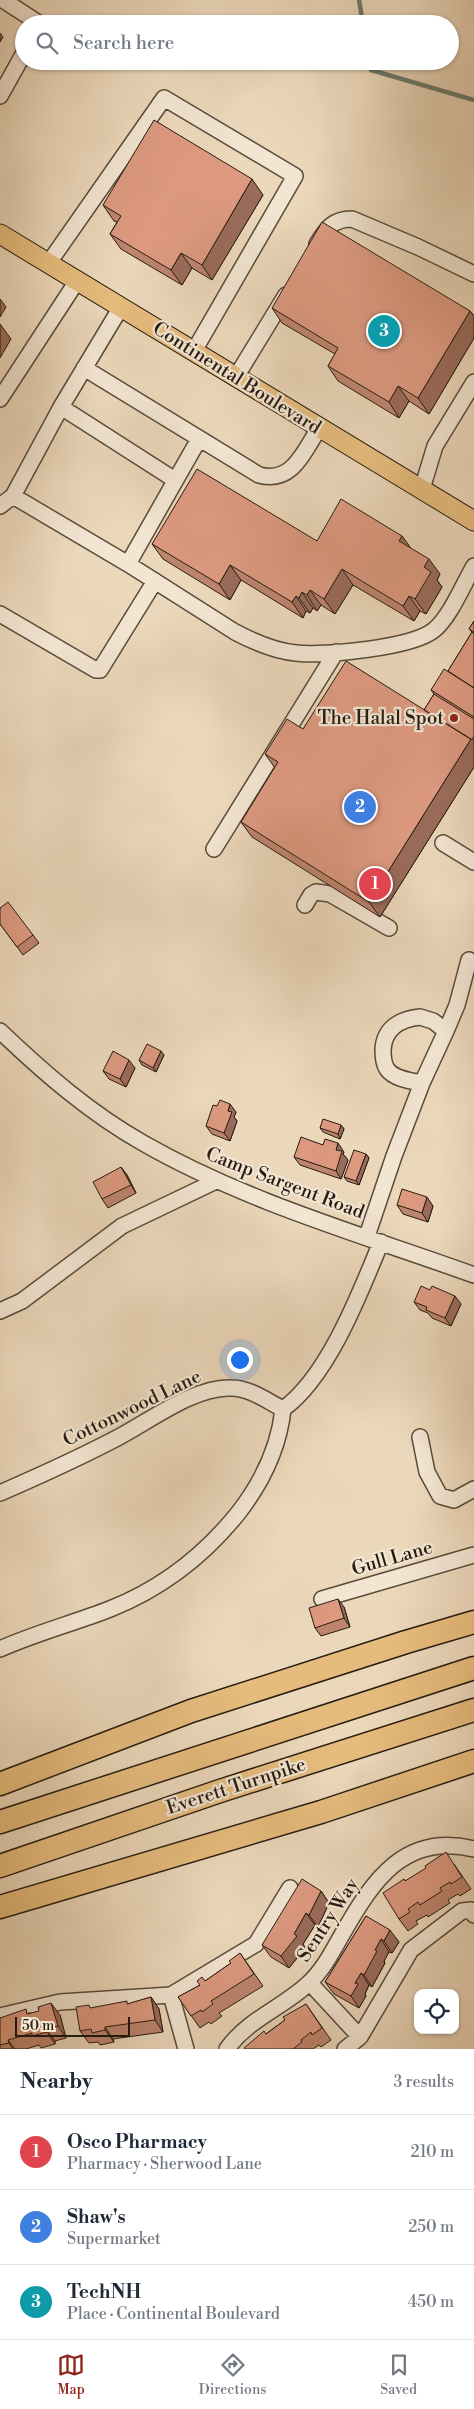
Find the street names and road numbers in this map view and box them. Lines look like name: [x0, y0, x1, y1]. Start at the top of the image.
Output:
street label: Continental Boulevard: [148, 316, 326, 440]
street label: Camp Sargent Road: [202, 1142, 368, 1224]
street label: Cottonwood Lane: [59, 1364, 205, 1452]
street label: Gull Lane: [349, 1535, 435, 1581]
street label: Everett Turnpike: [163, 1752, 309, 1820]
street label: Sentry Way: [292, 1873, 364, 1967]

